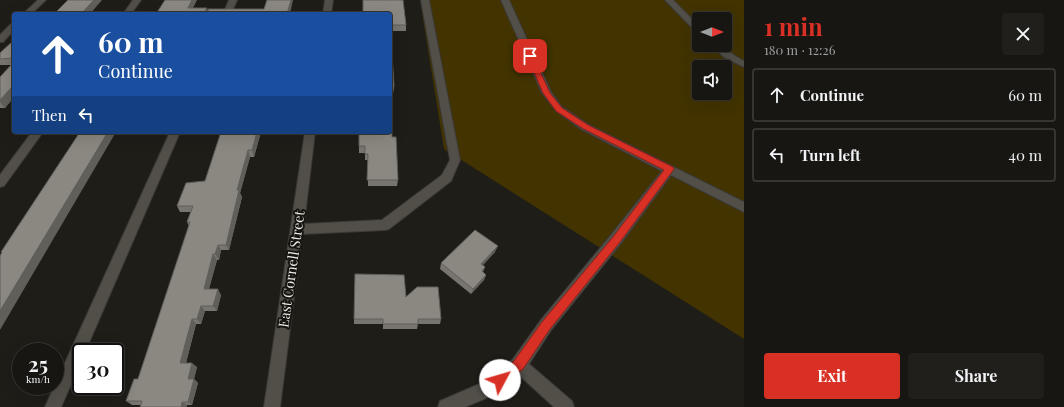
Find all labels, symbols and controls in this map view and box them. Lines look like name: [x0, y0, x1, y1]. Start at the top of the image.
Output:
text: 1 min: [764, 10, 823, 42]
north arrow: [692, 12, 732, 52]
map controls: [692, 12, 732, 100]
button: close: [1002, 13, 1044, 55]
text: 60 m: [98, 23, 164, 60]
icon: ahead: [32, 28, 84, 80]
pin: [513, 39, 547, 73]
text: 180 m · 12:26: [764, 41, 836, 58]
icon: arrive: [519, 45, 541, 67]
text: Continue: [98, 59, 173, 83]
button: sound: [692, 60, 732, 100]
icon: ahead: [766, 84, 788, 106]
text: Continue: [800, 85, 864, 105]
text: 60 m: [1008, 85, 1042, 105]
icon: left: [75, 104, 97, 126]
text: Then: [32, 105, 67, 125]
icon: left: [766, 144, 788, 166]
text: Turn left: [800, 145, 861, 165]
text: 40 m: [1009, 145, 1042, 165]
street label: East Cornell Street: [273, 208, 309, 329]
speed limit sign: 30: [72, 343, 124, 395]
text: 25: [28, 350, 48, 377]
button: Exit: [764, 353, 900, 399]
button: Share: [908, 353, 1044, 399]
position arrow: [479, 359, 521, 401]
text: km/h: [26, 372, 50, 386]

